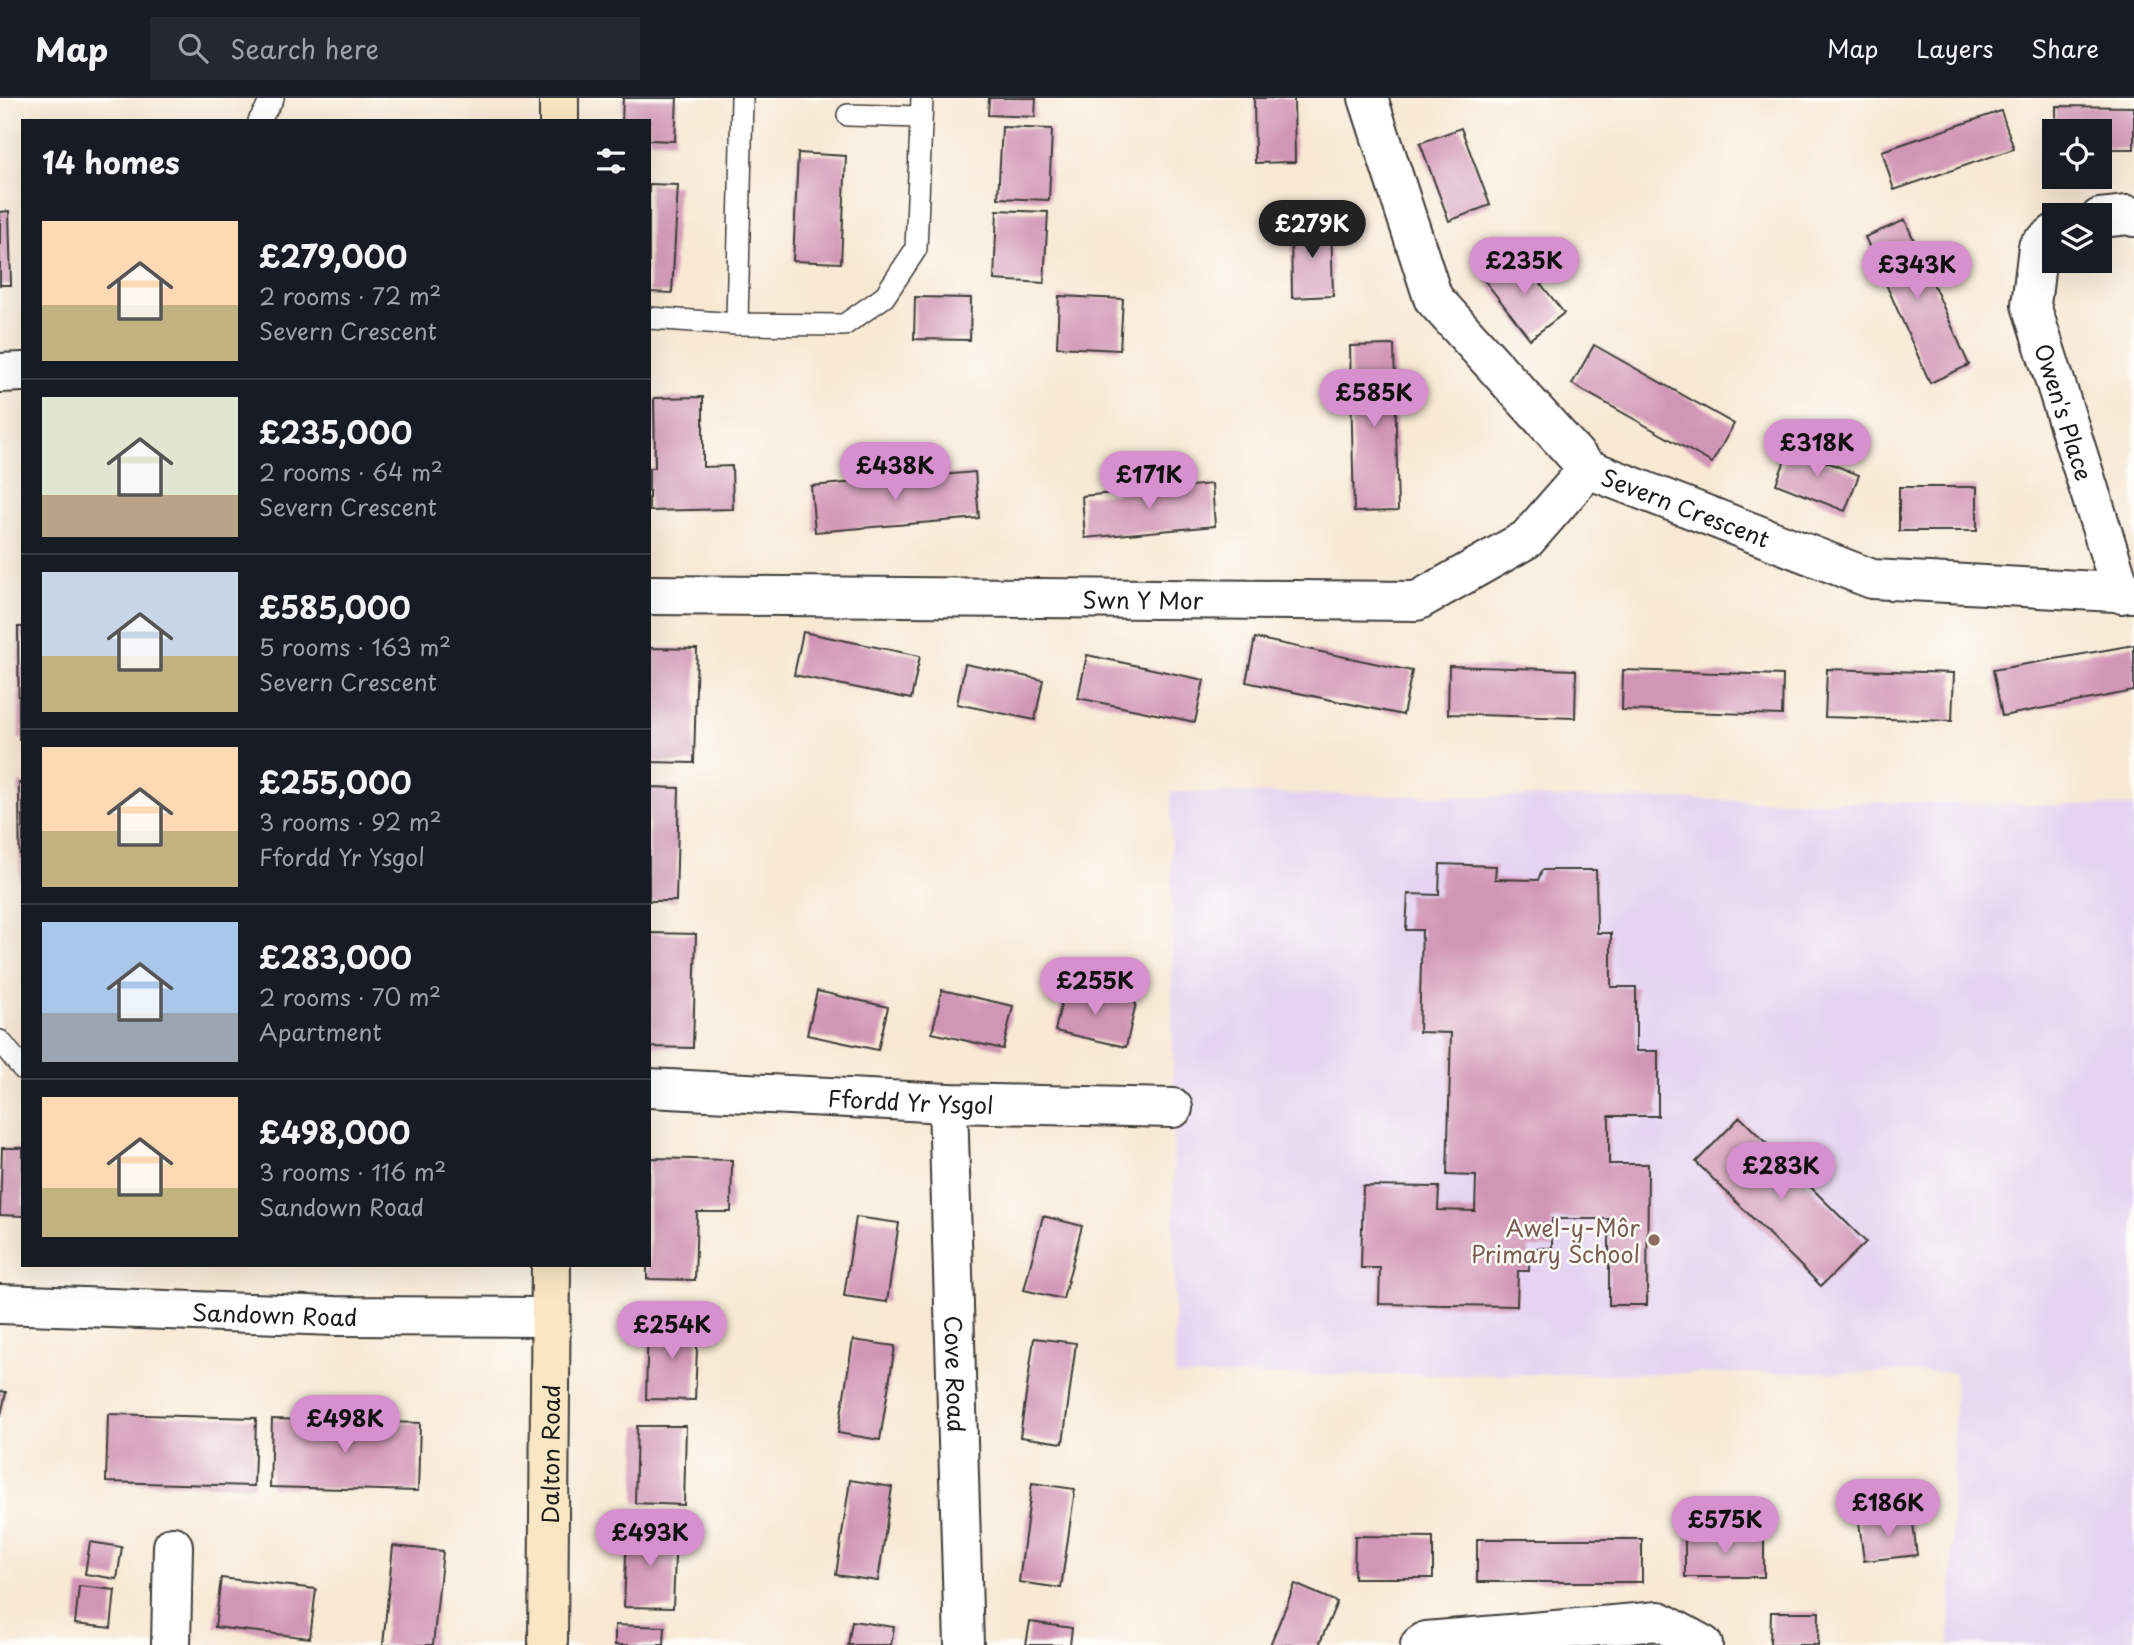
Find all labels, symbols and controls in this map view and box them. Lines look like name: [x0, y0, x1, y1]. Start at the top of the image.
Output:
search box: [150, 17, 640, 80]
text: Map: [35, 23, 108, 73]
icon: search: [174, 29, 212, 67]
text: Search here: [230, 29, 379, 68]
text: Map: [1827, 30, 1878, 66]
text: Layers: [1916, 30, 1993, 66]
text: Share: [2031, 30, 2099, 66]
map controls: [2042, 119, 2112, 273]
button: locate: [2042, 119, 2112, 189]
text: 14 homes: [42, 139, 180, 184]
icon: filters: [592, 142, 630, 180]
pin: £279K: [1263, 200, 1361, 260]
button: layers: [2042, 203, 2112, 273]
text: £279K: [1275, 205, 1349, 240]
text: £279,000: [259, 233, 407, 278]
pin: £235K: [1475, 238, 1573, 297]
text: £235K: [1485, 242, 1563, 277]
pin: £343K: [1868, 242, 1966, 301]
text: £343K: [1878, 246, 1956, 281]
icon: home: [98, 249, 182, 333]
text: 2 rooms · 72 m²: [259, 278, 441, 313]
text: Severn Crescent: [259, 313, 437, 348]
street label: Owen's Place: [2027, 339, 2103, 485]
pin: £585K: [1325, 370, 1423, 429]
text: £585K: [1335, 374, 1413, 409]
text: £235,000: [259, 409, 412, 454]
pin: £318K: [1768, 420, 1866, 479]
text: £318K: [1780, 424, 1854, 459]
icon: home: [98, 425, 182, 509]
pin: £438K: [846, 442, 944, 502]
text: £438K: [856, 447, 934, 482]
pin: £171K: [1100, 452, 1198, 511]
text: 2 rooms · 64 m²: [259, 454, 443, 489]
text: £171K: [1116, 456, 1182, 491]
street label: Severn Crescent: [1596, 458, 1775, 555]
text: Severn Crescent: [259, 489, 437, 524]
street label: Swn Y Mor: [1082, 581, 1204, 617]
text: £585,000: [259, 584, 411, 629]
icon: home: [98, 600, 182, 684]
text: 5 rooms · 163 m²: [259, 629, 451, 664]
text: Severn Crescent: [259, 664, 437, 699]
text: £255,000: [259, 759, 412, 804]
icon: home: [98, 775, 182, 859]
text: 3 rooms · 92 m²: [259, 804, 442, 839]
text: Ffordd Yr Ysgol: [259, 839, 425, 874]
text: £283,000: [259, 934, 412, 979]
icon: home: [98, 950, 182, 1034]
pin: £255K: [1046, 958, 1144, 1017]
text: £255K: [1056, 962, 1134, 997]
text: 2 rooms · 70 m²: [259, 979, 441, 1014]
text: Apartment: [259, 1014, 382, 1049]
street label: Ffordd Yr Ysgol: [827, 1079, 994, 1122]
text: £498,000: [259, 1109, 410, 1154]
icon: home: [98, 1125, 182, 1209]
pin: £283K: [1732, 1142, 1830, 1202]
text: £283K: [1742, 1147, 1820, 1182]
text: 3 rooms · 116 m²: [259, 1154, 446, 1189]
text: Sandown Road: [259, 1189, 424, 1224]
place label: Awel-y-Môr Primary School: [1471, 1210, 1640, 1271]
marker: Awel-y-Môr Primary School: [1646, 1232, 1662, 1248]
street label: Sandown Road: [192, 1293, 358, 1334]
pin: £254K: [623, 1302, 721, 1361]
text: £254K: [633, 1306, 711, 1341]
street label: Cove Road: [937, 1315, 975, 1433]
street label: Dalton Road: [531, 1384, 568, 1524]
pin: £498K: [296, 1396, 394, 1455]
text: £498K: [306, 1400, 384, 1435]
pin: £186K: [1839, 1480, 1937, 1539]
text: £186K: [1852, 1484, 1924, 1519]
pin: £575K: [1676, 1496, 1774, 1556]
text: £575K: [1688, 1501, 1762, 1536]
pin: £493K: [601, 1510, 699, 1569]
text: £493K: [611, 1514, 689, 1549]

